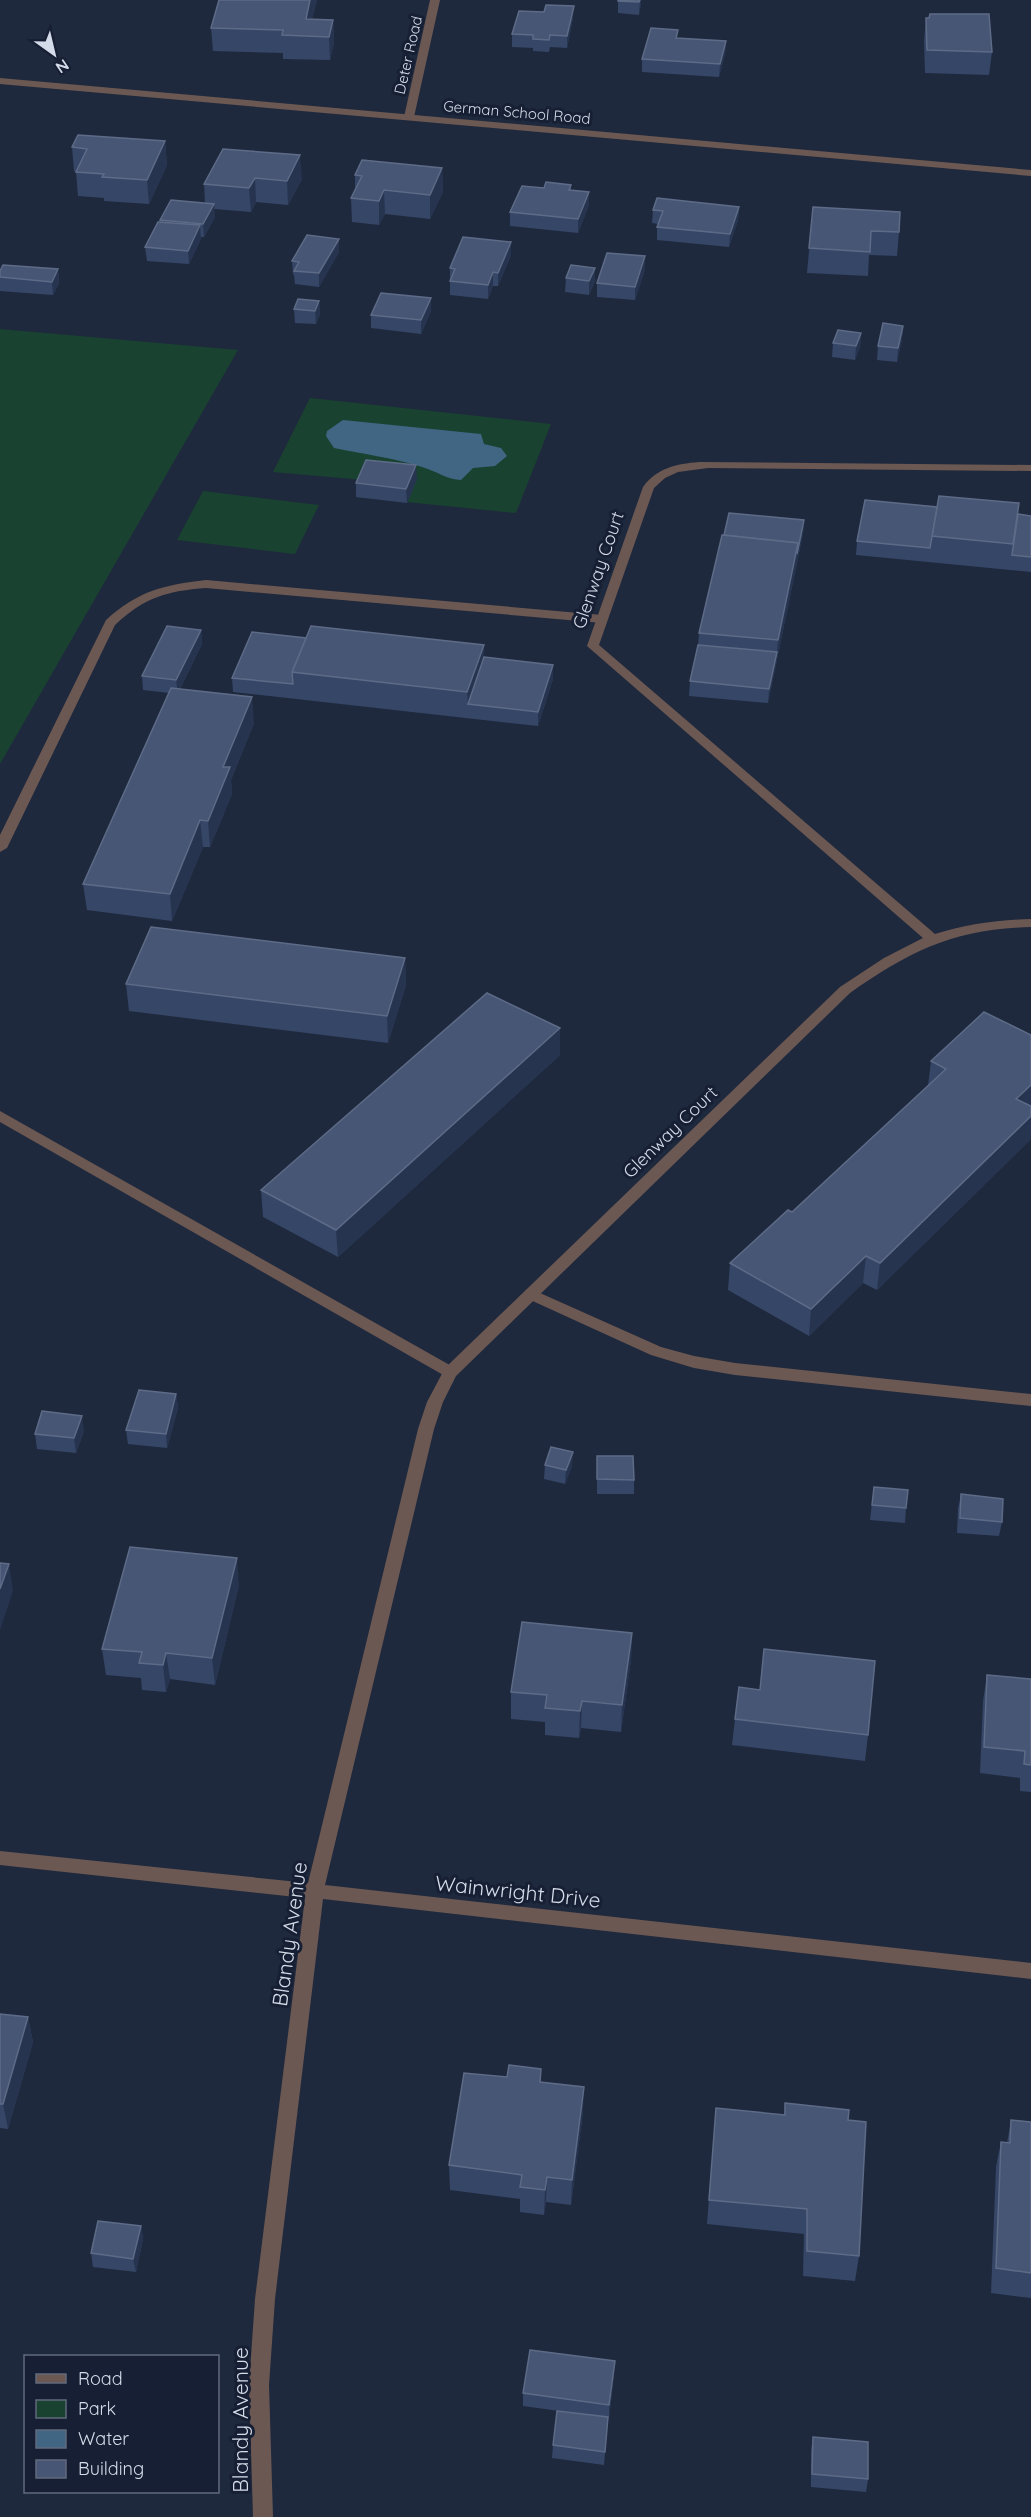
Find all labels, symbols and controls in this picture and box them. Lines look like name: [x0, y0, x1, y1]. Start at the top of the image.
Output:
street label: Deter Road: [390, 14, 426, 96]
north arrow: [24, 24, 84, 84]
text: N: [52, 55, 73, 78]
street label: German School Road: [443, 96, 591, 128]
street label: Glenway Court: [567, 508, 629, 632]
street label: Glenway Court: [618, 1081, 722, 1183]
street label: Blandy Avenue: [266, 1860, 312, 2008]
street label: Wainwright Drive: [434, 1869, 602, 1913]
street label: Blandy Avenue: [227, 2347, 253, 2493]
legend: [24, 2355, 219, 2493]
text: Road: [78, 2367, 123, 2390]
text: Park: [78, 2397, 116, 2420]
text: Water: [78, 2427, 129, 2450]
text: Building: [78, 2457, 144, 2480]

